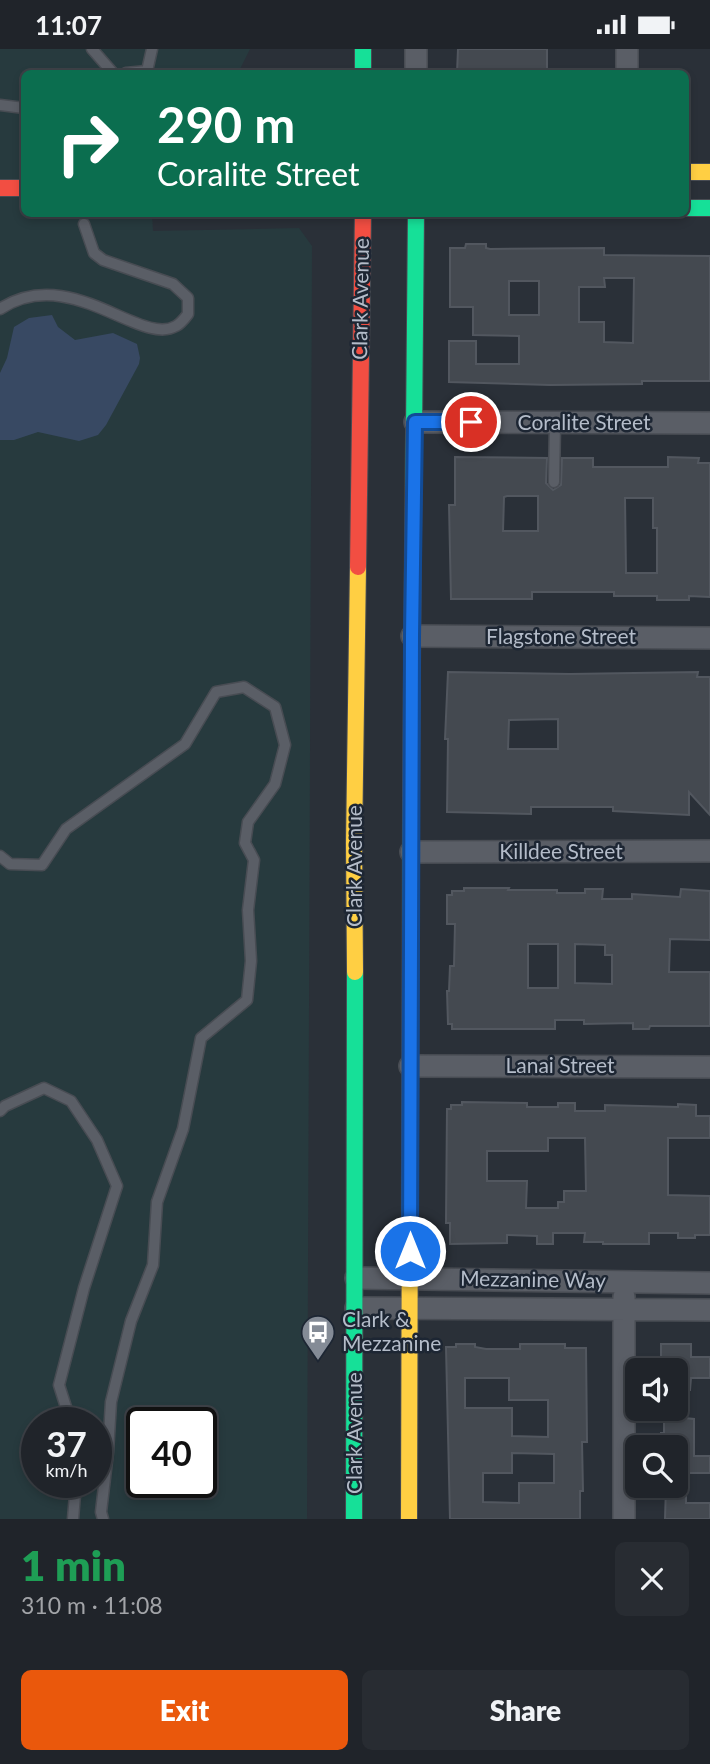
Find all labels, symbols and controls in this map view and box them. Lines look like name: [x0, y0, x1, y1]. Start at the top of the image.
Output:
text: 11:07: [35, 9, 102, 41]
text: 290 m: [157, 95, 295, 153]
icon: right: [42, 98, 133, 189]
text: Coralite Street: [157, 154, 359, 193]
street label: Clark Avenue: [346, 238, 373, 360]
pin: [441, 392, 501, 452]
icon: arrive: [452, 403, 490, 441]
street label: Coralite Street: [518, 409, 651, 434]
street label: Flagstone Street: [486, 623, 636, 648]
street label: Clark Avenue: [341, 805, 366, 927]
street label: Killdee Street: [499, 838, 623, 863]
street label: Lanai Street: [505, 1052, 615, 1077]
position arrow: [373, 1214, 447, 1288]
street label: Mezzanine Way: [460, 1265, 606, 1292]
place label: Clark & Mezzanine: [342, 1306, 441, 1355]
bus stop icon: Clark & Mezzanine: [299, 1313, 337, 1362]
map controls: [625, 1358, 688, 1498]
button: sound: [625, 1358, 688, 1421]
street label: Clark Avenue: [341, 1372, 366, 1494]
speed limit sign: 40: [126, 1407, 217, 1498]
text: 37: [46, 1422, 87, 1464]
button: search: [625, 1435, 688, 1498]
text: km/h: [45, 1459, 88, 1481]
text: 1 min: [21, 1540, 126, 1590]
button: close: [615, 1542, 689, 1616]
text: 310 m · 11:08: [21, 1591, 163, 1619]
button: Exit: [21, 1670, 348, 1750]
button: Share: [362, 1670, 689, 1750]

